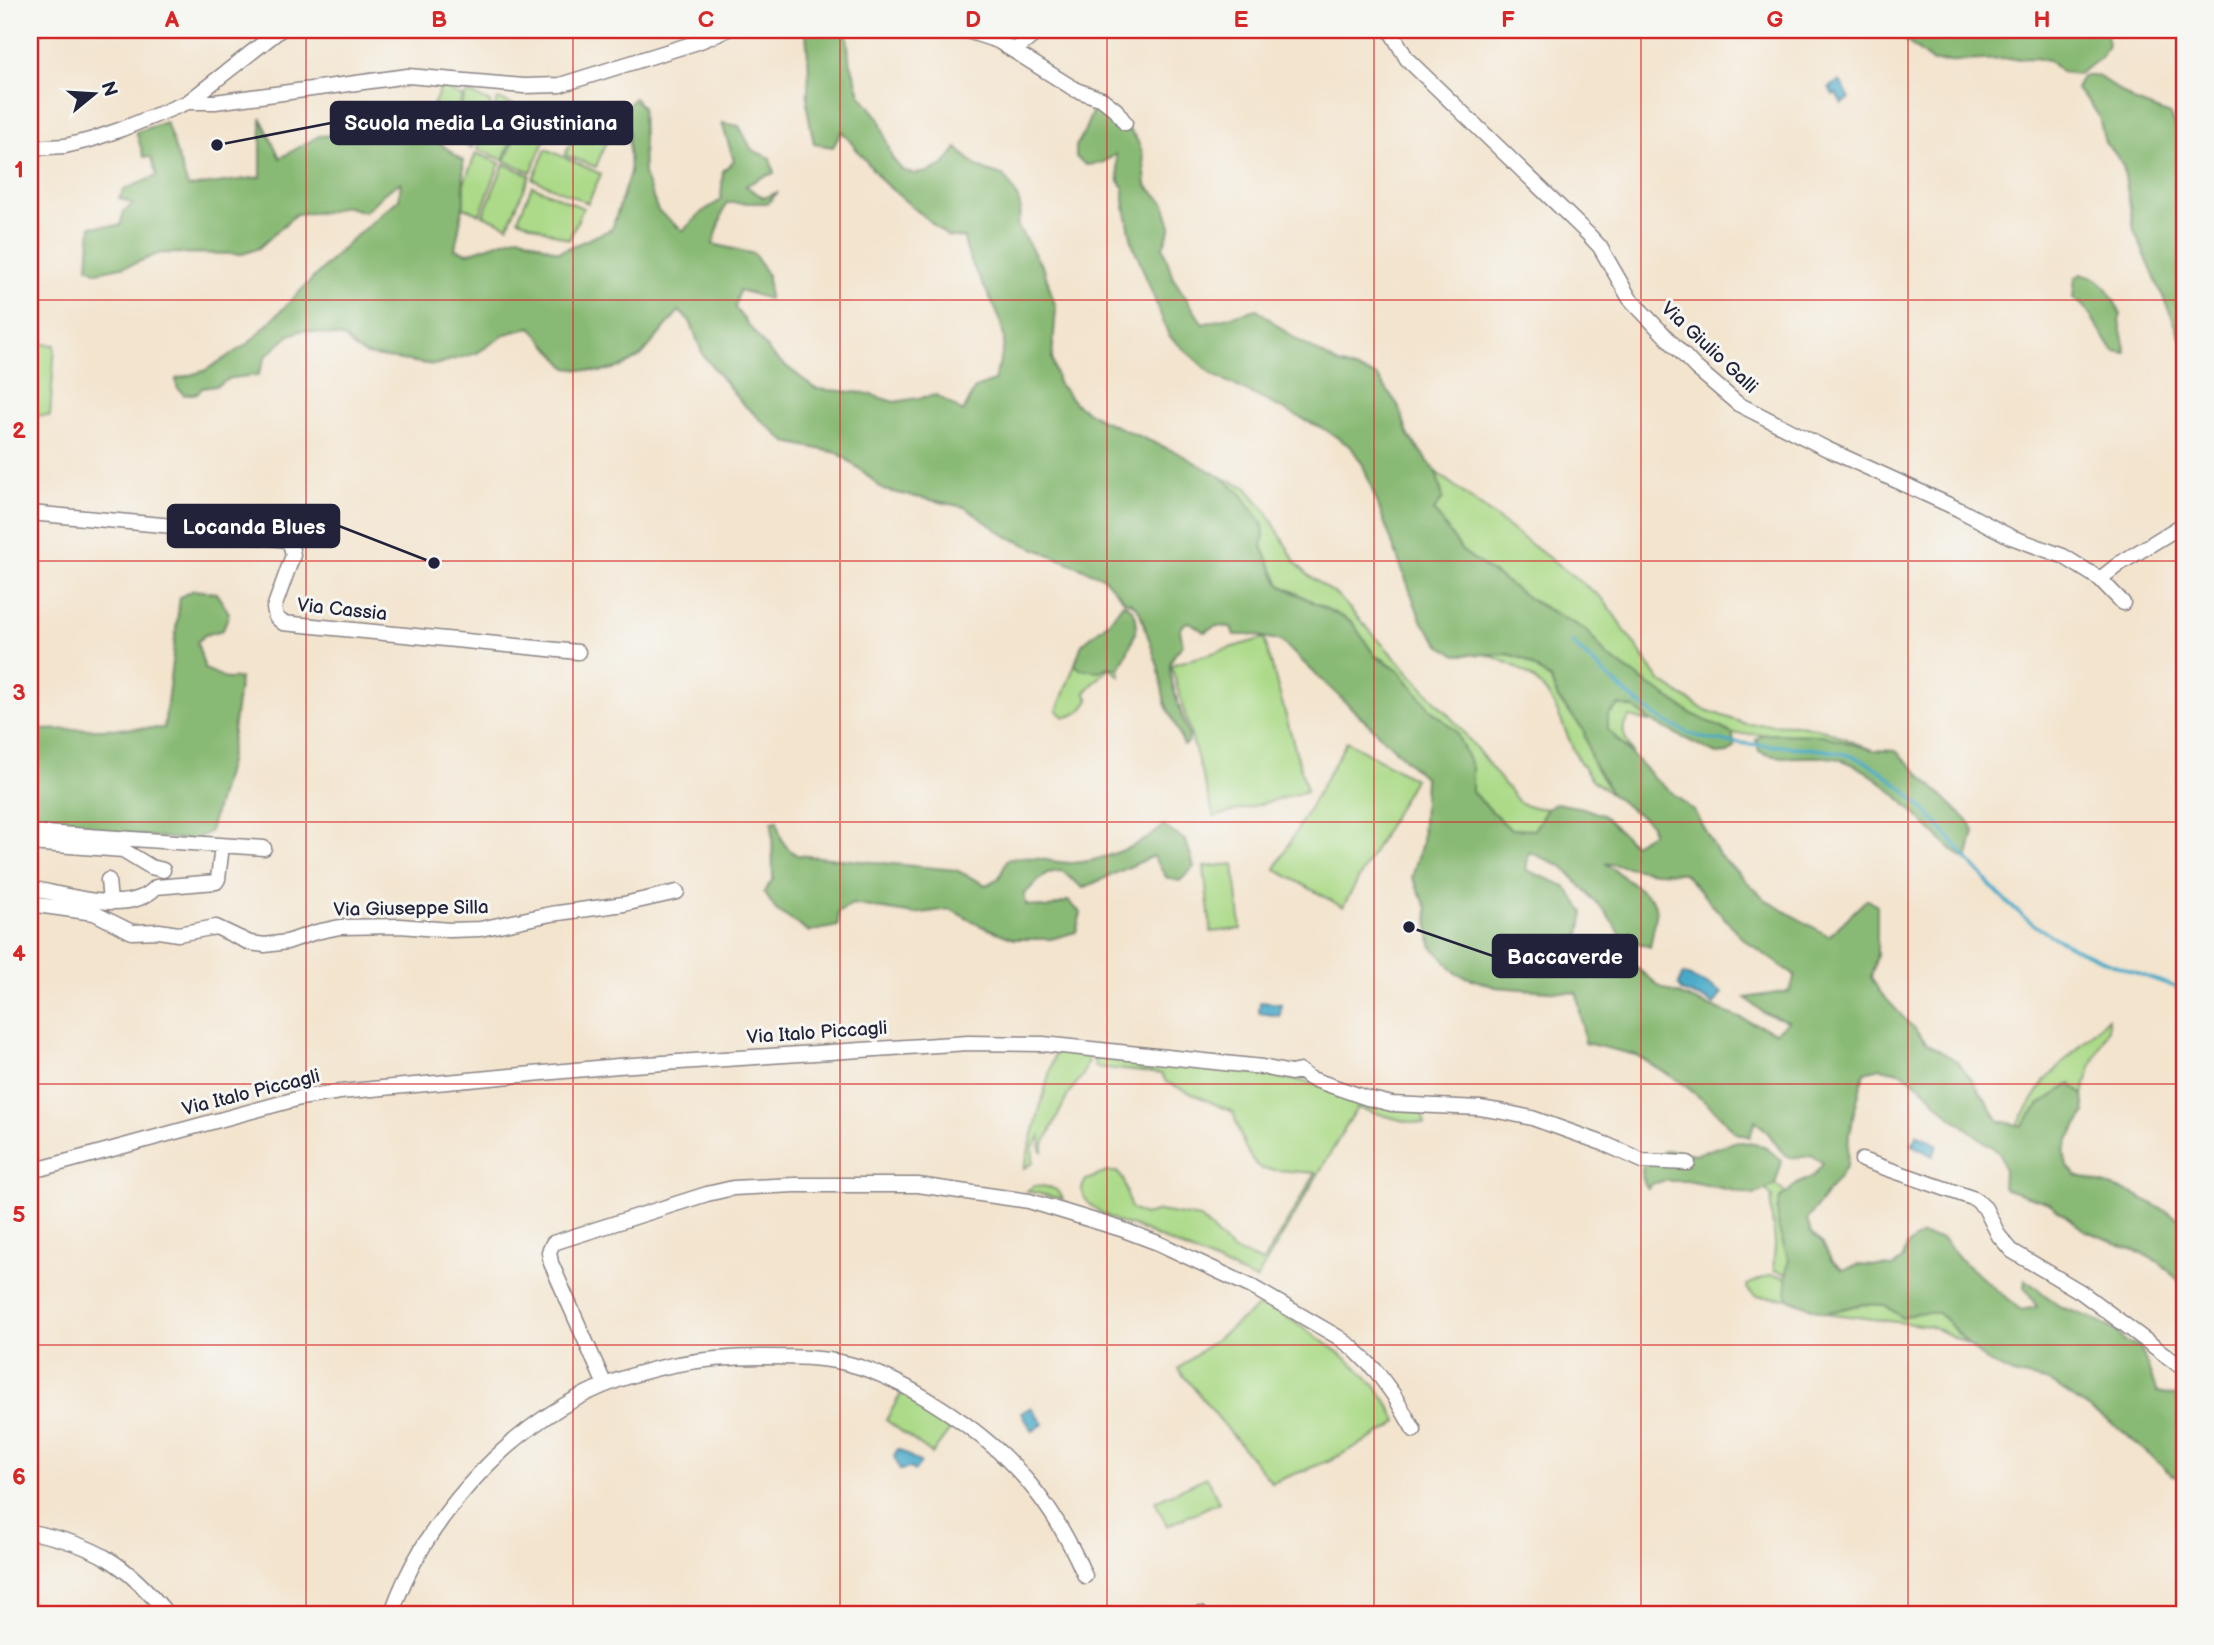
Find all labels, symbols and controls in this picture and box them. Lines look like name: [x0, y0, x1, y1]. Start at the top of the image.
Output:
text: A: [164, 6, 180, 34]
text: B: [431, 6, 447, 34]
text: C: [698, 6, 714, 34]
text: D: [965, 6, 981, 34]
text: E: [1234, 6, 1249, 34]
text: F: [1501, 6, 1515, 34]
text: G: [1767, 6, 1784, 34]
text: H: [2033, 6, 2051, 34]
north arrow: [60, 60, 130, 130]
text: N: [96, 79, 122, 100]
callout: Scuola media La Giustiniana: [331, 102, 632, 144]
text: Scuola media La Giustiniana: [344, 111, 618, 136]
text: 1: [14, 156, 24, 184]
street label: Via Giulio Galli: [1656, 297, 1762, 399]
text: 2: [12, 417, 26, 445]
callout: Locanda Blues: [168, 505, 339, 547]
text: Locanda Blues: [182, 515, 326, 540]
street label: Via Cassia: [296, 594, 388, 626]
text: 3: [12, 679, 26, 707]
street label: Via Giuseppe Silla: [333, 896, 489, 922]
callout: Baccaverde: [1493, 935, 1637, 977]
text: 4: [12, 940, 26, 968]
text: Baccaverde: [1507, 945, 1623, 970]
street label: Via Italo Piccagli: [746, 1017, 888, 1049]
street label: Via Italo Piccagli: [180, 1065, 322, 1121]
text: 5: [12, 1201, 26, 1229]
text: 6: [12, 1463, 26, 1491]

